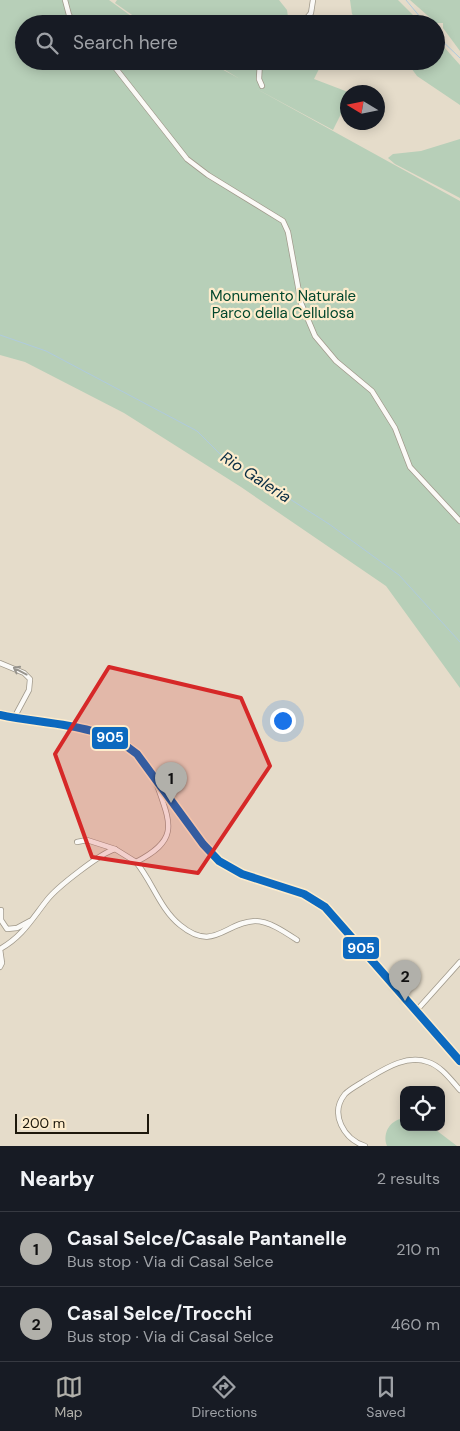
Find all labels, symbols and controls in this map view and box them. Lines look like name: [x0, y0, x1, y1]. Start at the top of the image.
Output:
search box: [15, 15, 445, 70]
icon: search: [33, 29, 61, 57]
text: Search here: [73, 30, 178, 55]
north arrow: [340, 85, 385, 130]
park label: Monumento Naturale Parco della Cellulosa: [210, 286, 356, 323]
water label: Rio Galeria: [217, 446, 295, 508]
one-way arrow: [12, 666, 27, 676]
your location: [270, 708, 296, 734]
line badge: 905: [91, 726, 129, 750]
text: 905: [96, 728, 124, 746]
pin: 1: [155, 762, 187, 803]
line badge: 905: [342, 936, 380, 960]
text: 905: [347, 939, 375, 957]
pin: 2: [389, 960, 421, 1001]
map controls: [400, 1086, 445, 1131]
button: locate: [400, 1086, 445, 1131]
scale bar: [15, 1111, 149, 1134]
text: 200 m: [22, 1114, 65, 1132]
text: Nearby: [20, 1165, 94, 1193]
text: 2 results: [377, 1168, 440, 1189]
text: Casal Selce/Casale Pantanelle: [67, 1226, 347, 1251]
text: 1: [33, 1239, 39, 1260]
text: 210 m: [396, 1239, 440, 1260]
text: Bus stop · Via di Casal Selce: [67, 1251, 274, 1272]
text: Casal Selce/Trocchi: [67, 1301, 252, 1326]
text: 2: [31, 1314, 41, 1335]
text: 460 m: [391, 1314, 440, 1335]
text: Bus stop · Via di Casal Selce: [67, 1326, 274, 1347]
tab: Map: [54, 1373, 83, 1421]
tab: Directions: [192, 1373, 257, 1421]
tab: Saved: [366, 1373, 406, 1421]

